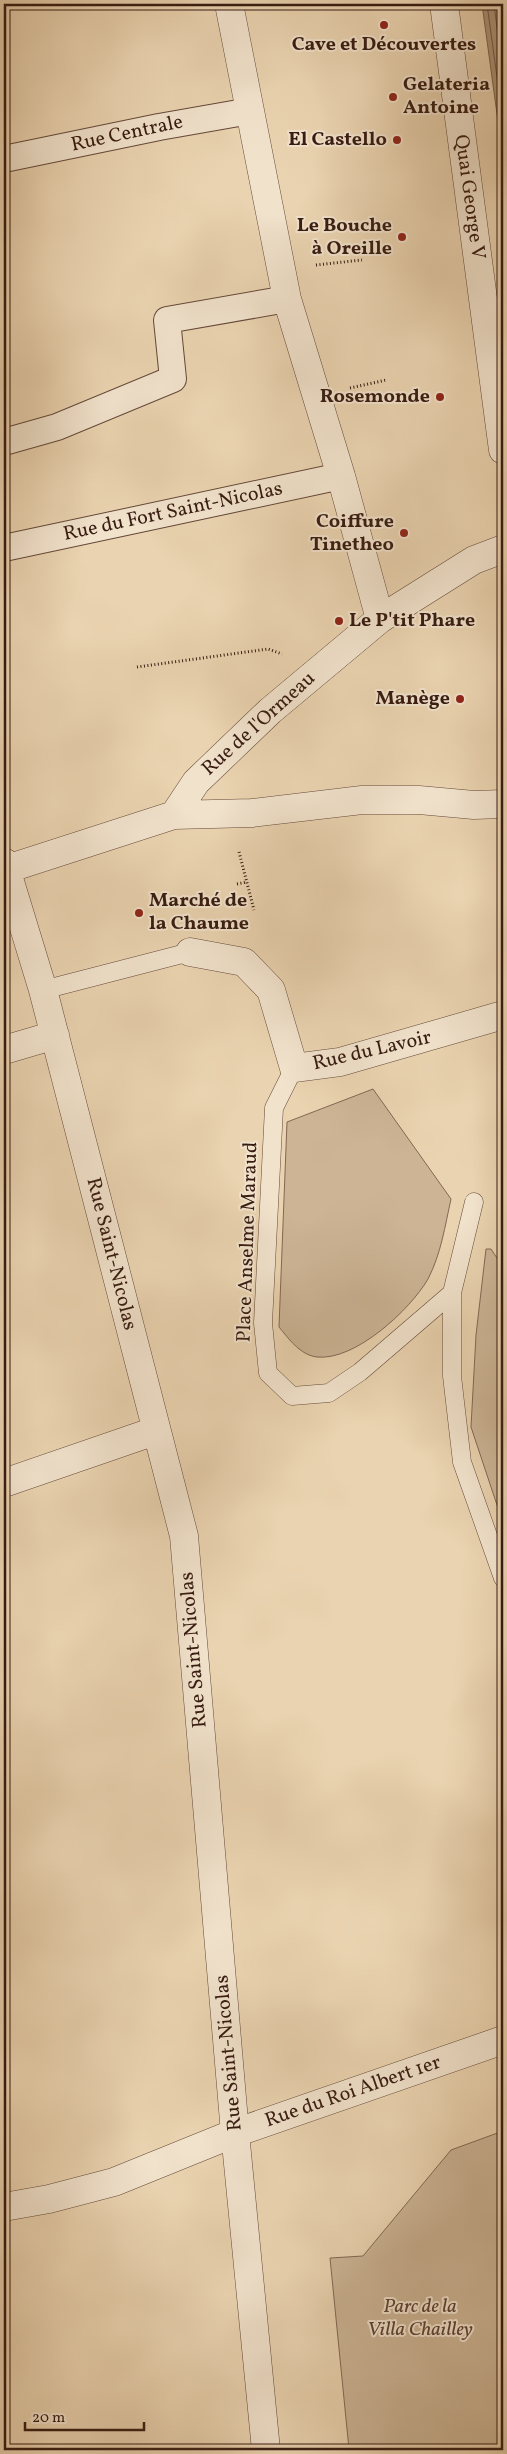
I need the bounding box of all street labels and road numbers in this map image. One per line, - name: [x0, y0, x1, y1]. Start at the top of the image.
- street label: Rue Centrale: [68, 108, 186, 160]
- street label: Quai George V: [446, 133, 492, 262]
- street label: Rue du Fort Saint-Nicolas: [61, 475, 285, 549]
- street label: Rue de l'Ormeau: [196, 665, 322, 783]
- street label: Rue du Lavoir: [310, 1024, 434, 1078]
- street label: Place Anselme Maraud: [231, 1141, 265, 1343]
- street label: Rue Saint-Nicolas: [78, 1175, 144, 1333]
- street label: Rue Saint-Nicolas: [173, 1571, 215, 1729]
- street label: Rue Saint-Nicolas: [208, 1974, 250, 2132]
- street label: Rue du Roi Albert 1er: [261, 2049, 445, 2135]

